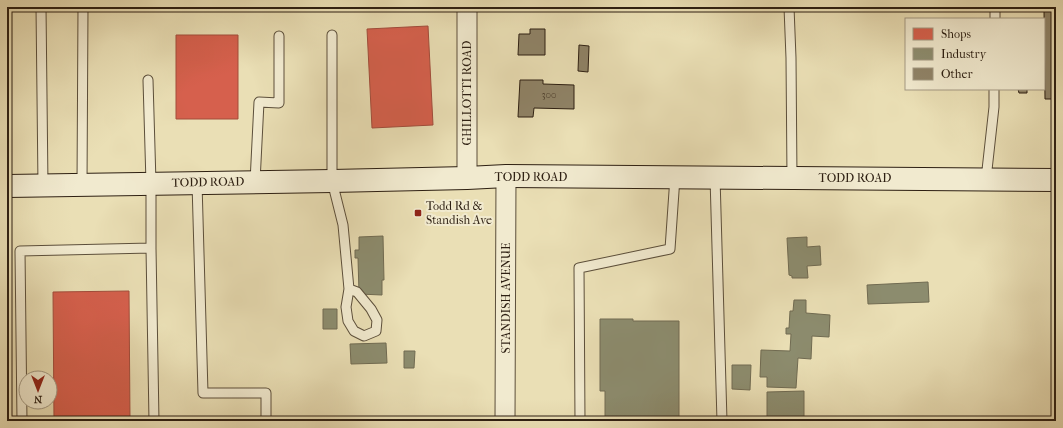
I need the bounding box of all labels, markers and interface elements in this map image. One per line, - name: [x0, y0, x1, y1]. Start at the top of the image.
- legend: [905, 18, 1045, 90]
- text: Shops: [941, 27, 971, 41]
- street label: GHILLOTTI ROAD: [460, 41, 474, 145]
- text: Industry: [941, 47, 987, 61]
- text: Other: [941, 67, 973, 81]
- house number: 300: [541, 89, 557, 101]
- street label: TODD ROAD: [495, 170, 567, 184]
- street label: TODD ROAD: [819, 171, 891, 185]
- street label: TODD ROAD: [172, 174, 244, 190]
- place label: Todd Rd & Standish Ave: [426, 199, 492, 227]
- marker: Todd Rd & Standish Ave: [413, 208, 423, 218]
- street label: STANDISH AVENUE: [499, 243, 513, 353]
- north arrow: [18, 370, 58, 410]
- text: N: [33, 393, 42, 406]

